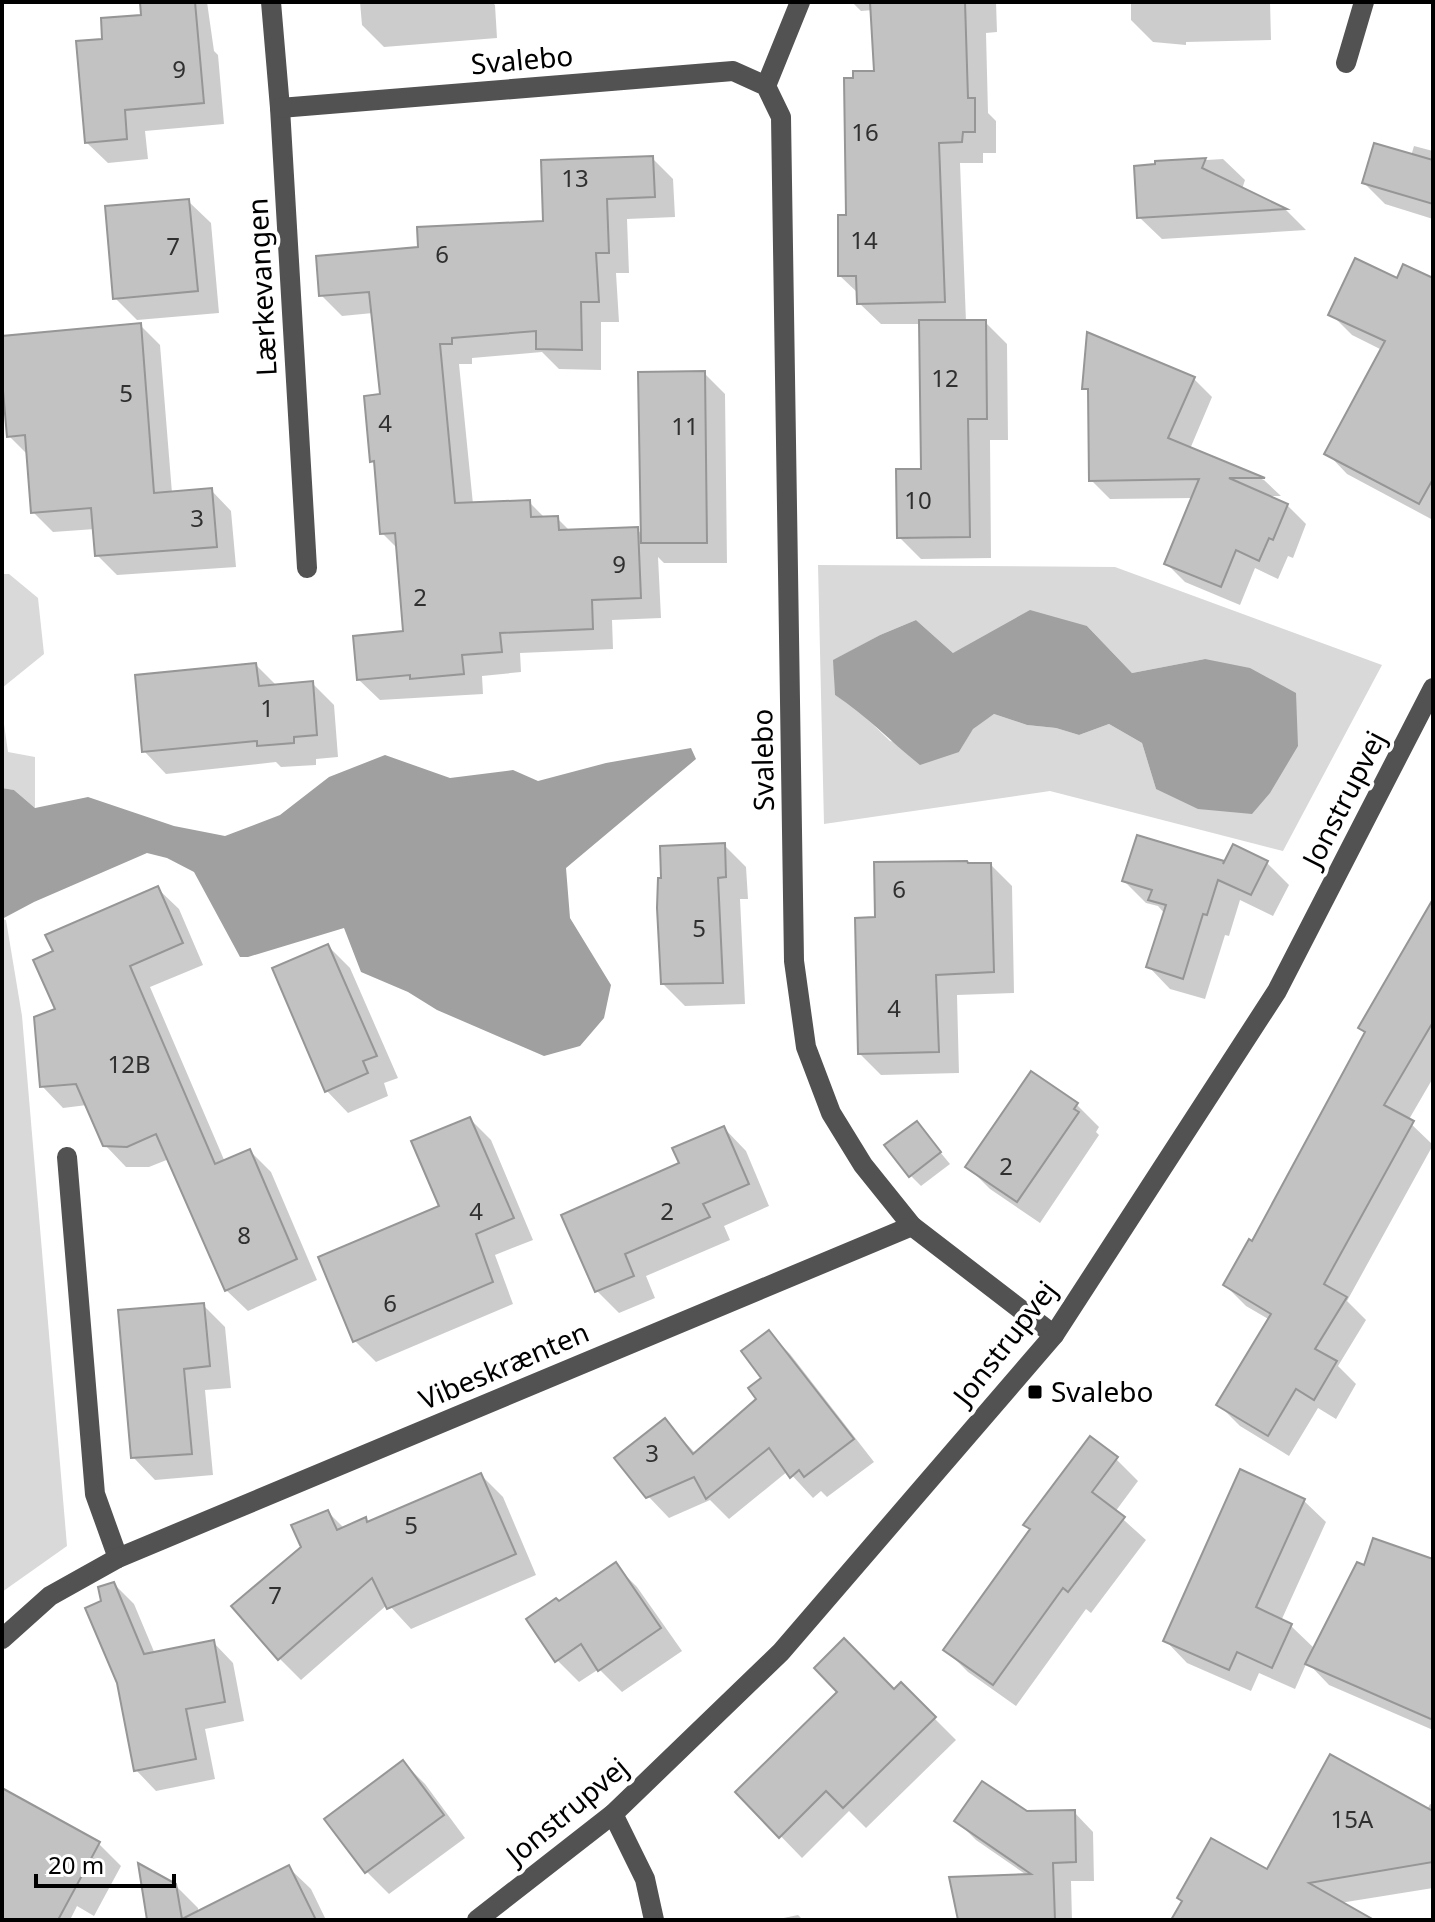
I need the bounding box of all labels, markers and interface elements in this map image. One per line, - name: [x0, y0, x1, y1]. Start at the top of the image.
- street label: Svalebo: [469, 36, 575, 82]
- house number: 9: [172, 52, 186, 85]
- house number: 16: [851, 115, 879, 148]
- house number: 13: [561, 161, 589, 194]
- street label: Lærkevangen: [237, 197, 285, 377]
- house number: 14: [850, 223, 878, 256]
- house number: 7: [166, 229, 180, 262]
- house number: 6: [435, 237, 449, 270]
- house number: 12: [931, 361, 959, 394]
- house number: 5: [119, 376, 133, 409]
- house number: 4: [378, 406, 392, 439]
- house number: 11: [671, 409, 699, 442]
- house number: 10: [904, 483, 932, 516]
- house number: 3: [190, 501, 204, 534]
- house number: 9: [612, 547, 626, 580]
- house number: 2: [413, 580, 427, 613]
- house number: 1: [260, 691, 274, 724]
- street label: Svalebo: [742, 708, 782, 812]
- street label: Jonstrupvej: [1291, 724, 1394, 876]
- house number: 6: [892, 872, 906, 905]
- house number: 5: [692, 911, 706, 944]
- house number: 4: [887, 991, 901, 1024]
- house number: 12B: [107, 1047, 151, 1080]
- house number: 2: [999, 1149, 1013, 1182]
- house number: 4: [469, 1194, 483, 1227]
- house number: 2: [660, 1194, 674, 1227]
- house number: 8: [237, 1218, 251, 1251]
- street label: Jonstrupvej: [942, 1272, 1065, 1415]
- house number: 6: [383, 1286, 397, 1319]
- street label: Vibeskrænten: [413, 1312, 594, 1418]
- place label: Svalebo: [1051, 1372, 1153, 1410]
- marker: Svalebo: [1026, 1383, 1044, 1401]
- house number: 3: [645, 1436, 659, 1469]
- house number: 5: [404, 1508, 418, 1541]
- house number: 7: [268, 1578, 282, 1611]
- street label: Jonstrupvej: [495, 1748, 635, 1874]
- house number: 15A: [1331, 1802, 1374, 1835]
- scale bar: [36, 1838, 174, 1888]
- text: 20 m: [48, 1848, 104, 1881]

